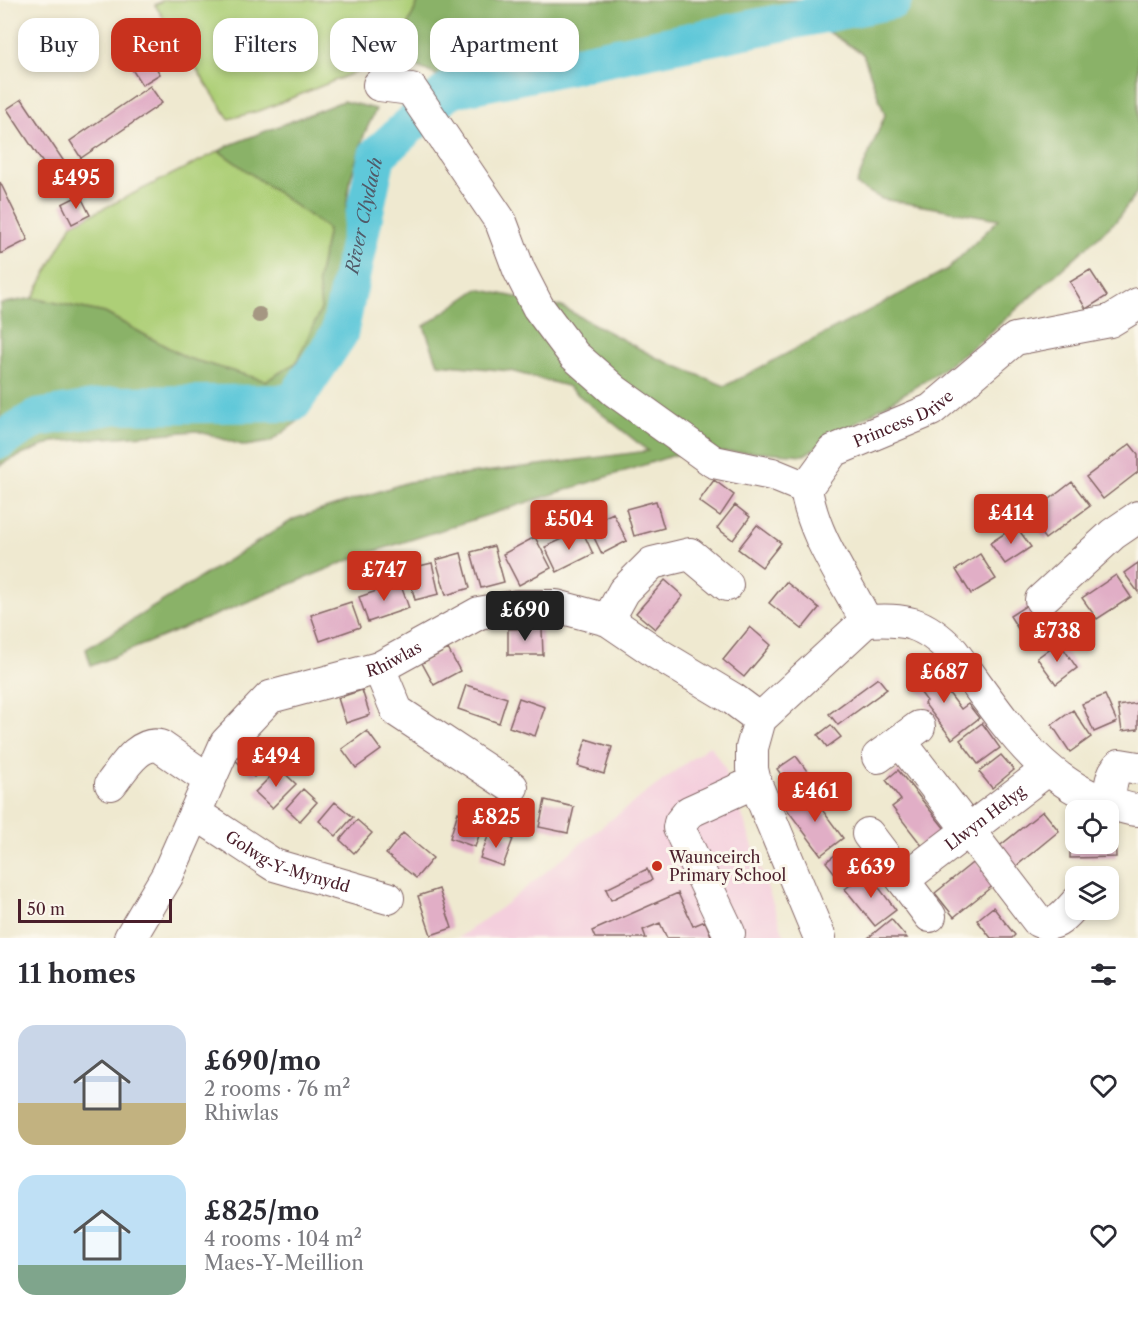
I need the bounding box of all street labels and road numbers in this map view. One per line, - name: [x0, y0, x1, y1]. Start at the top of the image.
- street label: Princess Drive: [850, 386, 957, 451]
- street label: Rhiwlas: [364, 637, 425, 681]
- street label: Llwyn Helyg: [941, 780, 1029, 854]
- street label: Golwg-Y-Mynydd: [222, 826, 353, 897]

